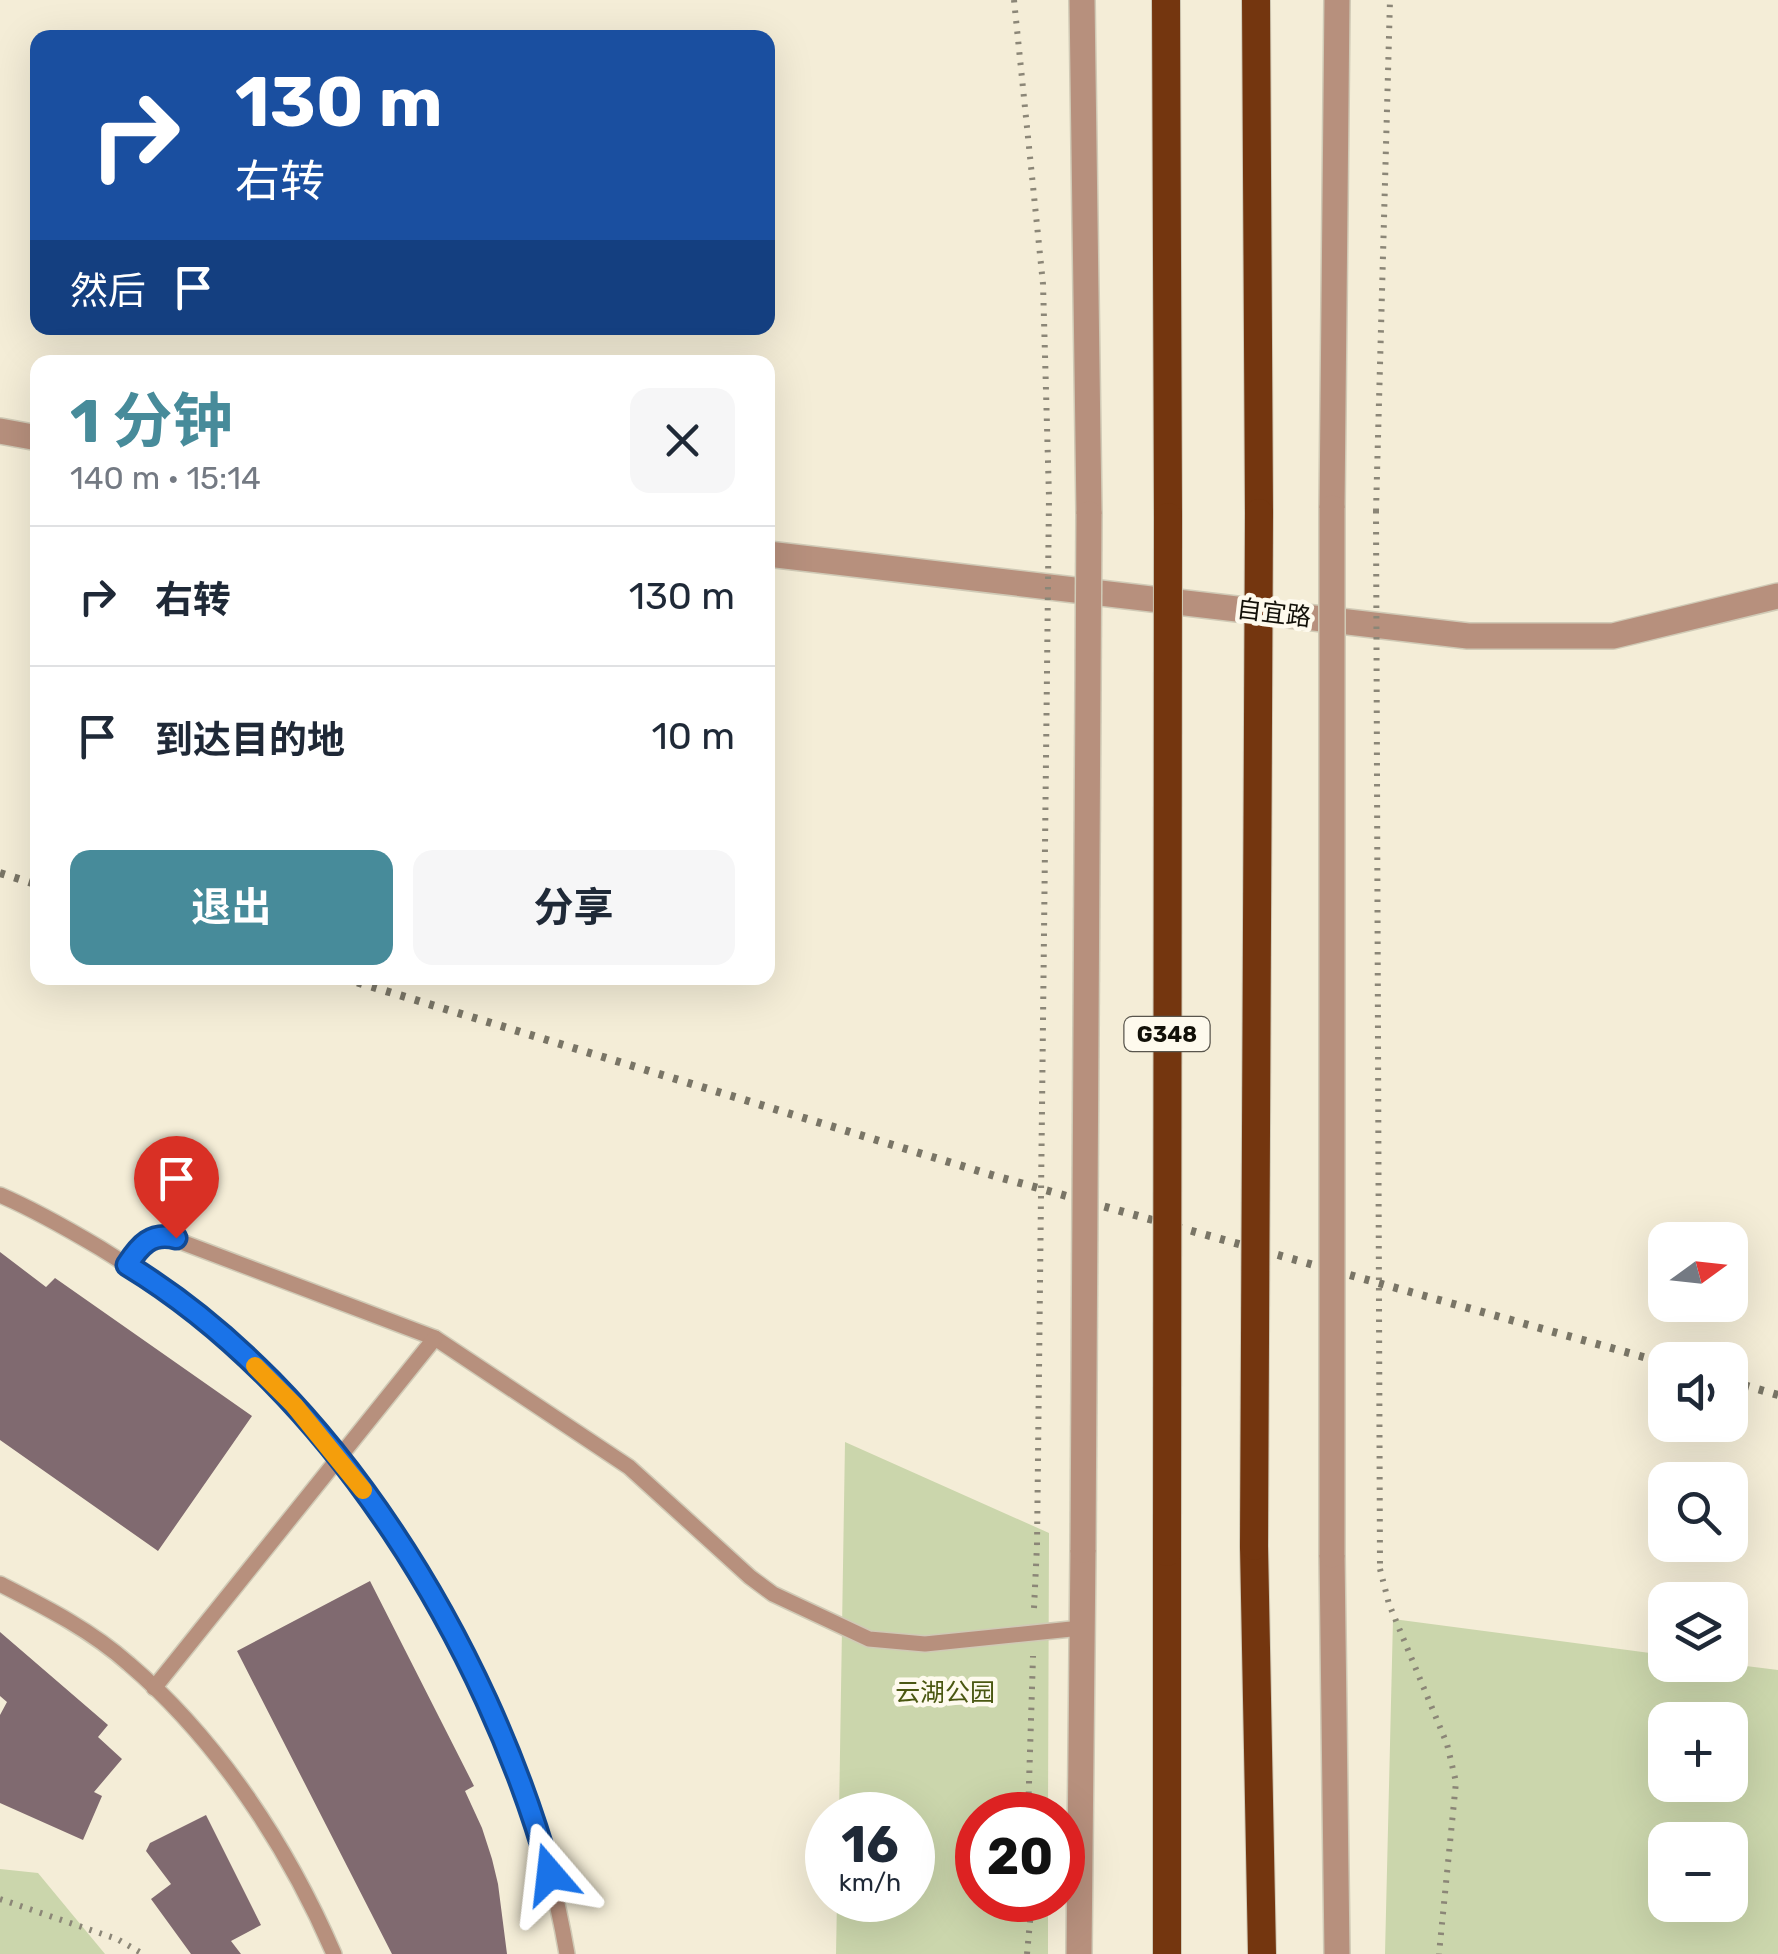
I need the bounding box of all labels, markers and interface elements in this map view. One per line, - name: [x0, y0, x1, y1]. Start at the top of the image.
- text: 130 m: [235, 61, 443, 144]
- icon: right: [70, 70, 200, 200]
- text: 右转: [235, 155, 325, 208]
- icon: arrive: [166, 260, 221, 315]
- text: 然后: [70, 268, 146, 314]
- text: 1 分钟: [70, 386, 233, 457]
- button: close: [630, 388, 735, 493]
- text: 140 m · 15:14: [70, 459, 261, 497]
- icon: right: [70, 569, 125, 624]
- text: 130 m: [629, 573, 735, 619]
- text: 右转: [155, 577, 231, 623]
- street label: 自宜路: [1235, 594, 1313, 632]
- icon: arrive: [70, 709, 125, 764]
- text: 10 m: [652, 713, 735, 759]
- text: 到达目的地: [155, 717, 345, 763]
- button: 退出: [70, 850, 393, 965]
- button: 分享: [413, 850, 735, 965]
- road number: G348: [1124, 1017, 1210, 1051]
- pin: [134, 1136, 219, 1239]
- icon: arrive: [149, 1151, 204, 1206]
- north arrow: [1648, 1222, 1748, 1322]
- map controls: [1648, 1222, 1748, 1922]
- button: sound: [1648, 1342, 1748, 1442]
- button: search: [1648, 1462, 1748, 1562]
- button: layers: [1648, 1582, 1748, 1682]
- park label: 云湖公园: [895, 1678, 995, 1707]
- button: +: [1648, 1702, 1748, 1802]
- speed limit sign: 20: [955, 1792, 1085, 1922]
- text: 16: [841, 1815, 899, 1875]
- position arrow: [498, 1822, 602, 1926]
- button: −: [1648, 1822, 1748, 1922]
- text: km/h: [839, 1868, 901, 1897]

